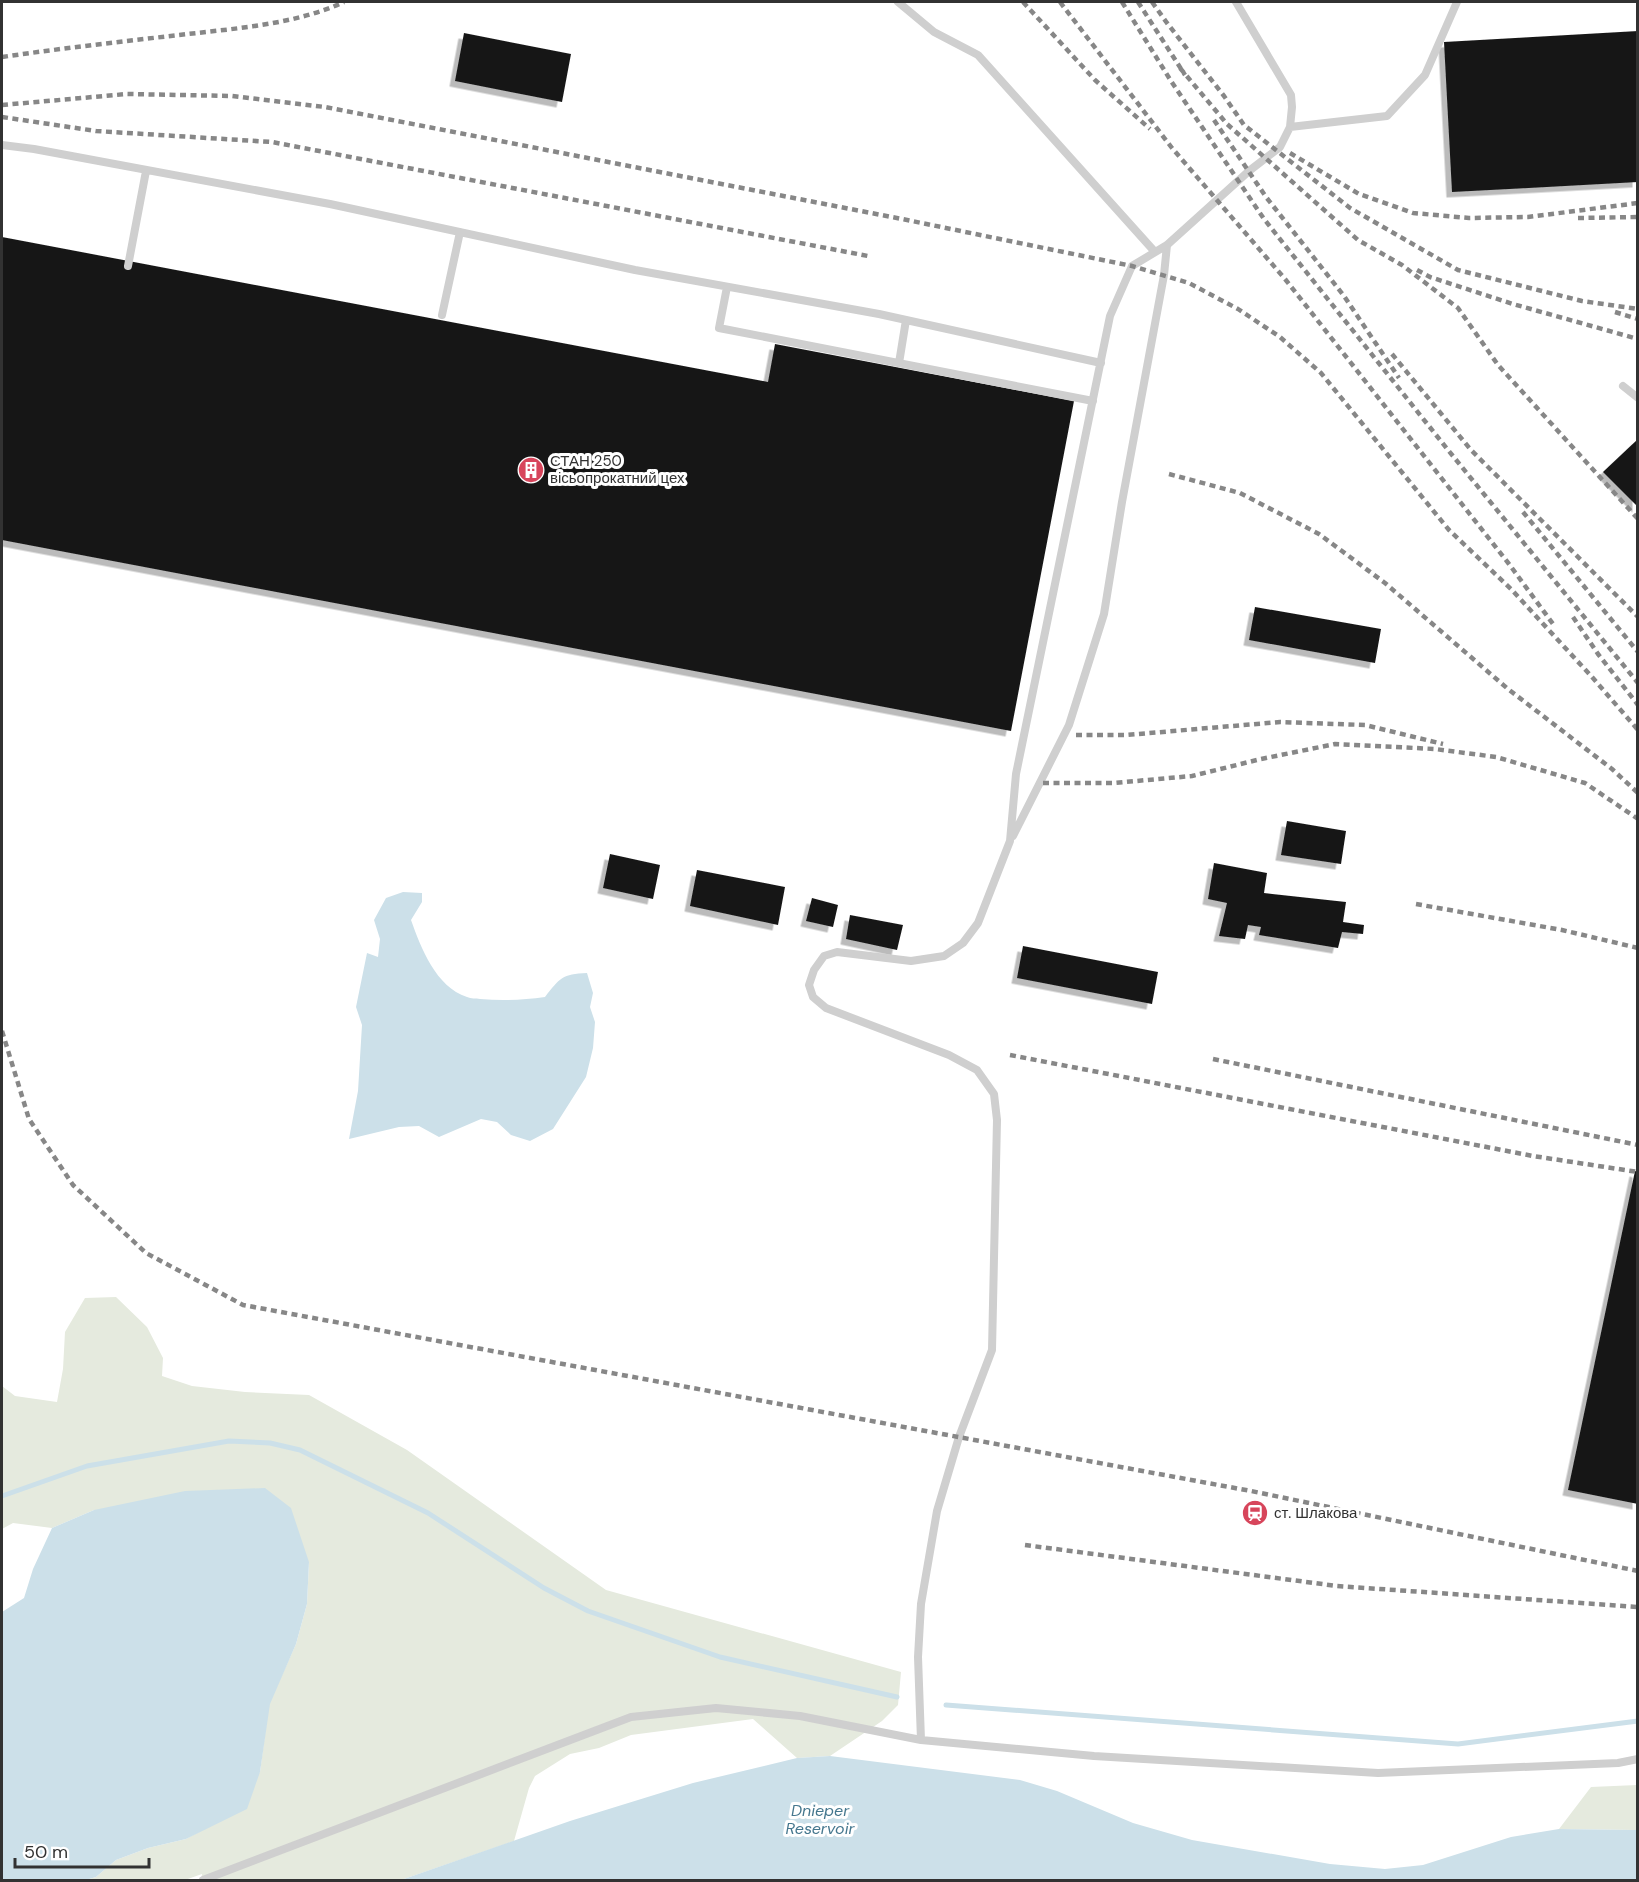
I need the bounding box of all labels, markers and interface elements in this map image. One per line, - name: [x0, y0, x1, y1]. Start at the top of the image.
- place label: СТАН 250 вісьопрокатний цех: [550, 451, 685, 488]
- building icon: СТАН 250 вісьопрокатний цех: [516, 455, 546, 485]
- station icon: ст. Шлакова: [1240, 1498, 1270, 1528]
- place label: ст. Шлакова: [1274, 1503, 1358, 1523]
- water label: Dnieper Reservoir: [786, 1800, 856, 1839]
- scale bar: [15, 1831, 148, 1869]
- text: 50 m: [24, 1840, 68, 1864]

